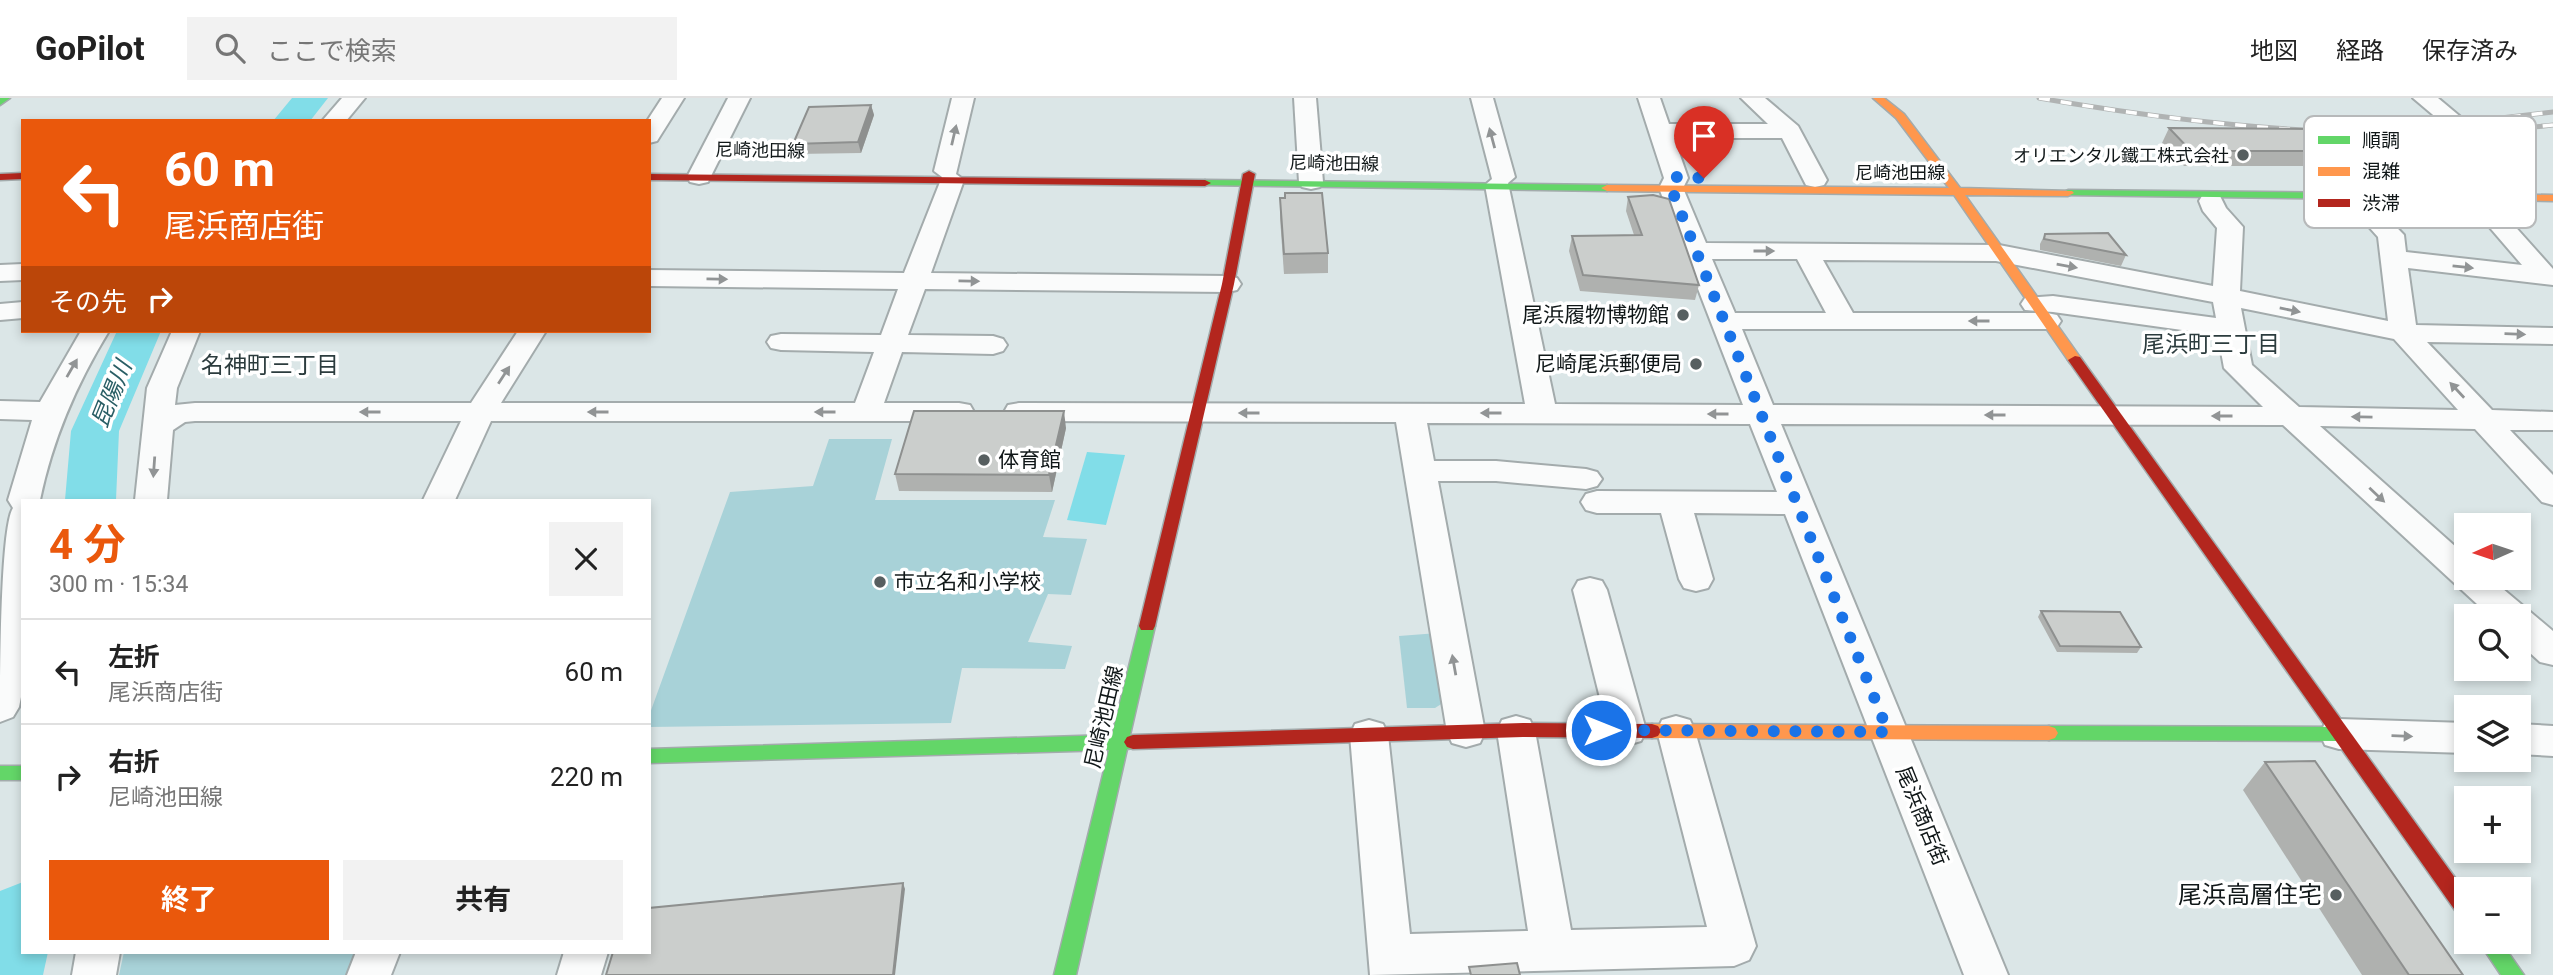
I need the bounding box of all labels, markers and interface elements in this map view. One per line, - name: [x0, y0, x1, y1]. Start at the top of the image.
- search box: [187, 17, 677, 80]
- text: GoPilot: [35, 29, 145, 68]
- icon: search: [211, 29, 249, 67]
- text: ここで検索: [267, 36, 397, 66]
- text: 地図: [2250, 37, 2298, 65]
- text: 経路: [2336, 37, 2384, 65]
- text: 保存済み: [2422, 37, 2518, 65]
- pin: [1674, 106, 1734, 178]
- legend: [2304, 116, 2536, 228]
- icon: arrive: [1685, 117, 1723, 155]
- one-way arrow: [949, 124, 960, 146]
- one-way arrow: [1486, 126, 1497, 148]
- text: 順調: [2362, 129, 2400, 152]
- street label: 尼崎池田線: [715, 139, 805, 161]
- text: 60 m: [164, 141, 275, 198]
- place label: オリエンタル鐵工株式会社: [2013, 145, 2229, 166]
- icon: left: [49, 147, 140, 238]
- marker: オリエンタル鐵工株式会社: [2235, 147, 2251, 163]
- street label: 尼崎池田線: [1289, 152, 1379, 174]
- text: 混雑: [2362, 160, 2400, 183]
- street label: 尼崎池田線: [1855, 162, 1945, 183]
- text: 渋滞: [2362, 192, 2400, 215]
- text: 尾浜商店街: [164, 207, 324, 245]
- one-way arrow: [1753, 245, 1775, 257]
- one-way arrow: [2056, 261, 2078, 272]
- one-way arrow: [2452, 262, 2474, 273]
- one-way arrow: [707, 273, 729, 285]
- one-way arrow: [959, 275, 981, 287]
- icon: right: [141, 280, 179, 318]
- text: その先: [49, 287, 127, 317]
- place label: 尾浜履物博物館: [1522, 303, 1669, 327]
- one-way arrow: [2279, 305, 2301, 316]
- marker: 尾浜履物博物館: [1675, 307, 1691, 323]
- one-way arrow: [1968, 315, 1990, 327]
- one-way arrow: [2505, 328, 2527, 339]
- district label: 尾浜町三丁目: [2142, 331, 2280, 358]
- district label: 名神町三丁目: [201, 352, 339, 379]
- place label: 尼崎尾浜郵便局: [1535, 352, 1682, 376]
- water label: 昆陽川: [87, 354, 139, 431]
- marker: 尼崎尾浜郵便局: [1688, 356, 1704, 372]
- one-way arrow: [65, 358, 77, 378]
- one-way arrow: [497, 365, 510, 384]
- one-way arrow: [2449, 382, 2465, 399]
- one-way arrow: [359, 406, 381, 418]
- one-way arrow: [587, 406, 609, 418]
- one-way arrow: [814, 406, 836, 418]
- one-way arrow: [1238, 407, 1260, 419]
- one-way arrow: [1479, 407, 1501, 419]
- one-way arrow: [1707, 408, 1729, 420]
- one-way arrow: [1983, 409, 2005, 421]
- one-way arrow: [2211, 410, 2233, 422]
- one-way arrow: [2351, 412, 2373, 423]
- place label: 体育館: [998, 448, 1061, 472]
- marker: 体育館: [976, 452, 992, 468]
- one-way arrow: [148, 456, 159, 478]
- one-way arrow: [2368, 487, 2386, 503]
- north arrow: [2454, 513, 2530, 590]
- map controls: [2454, 513, 2531, 954]
- text: 4 分: [49, 520, 126, 569]
- button: close: [549, 522, 623, 596]
- place label: 市立名和小学校: [894, 570, 1041, 594]
- text: 300 m · 15:34: [49, 571, 188, 598]
- marker: 市立名和小学校: [872, 574, 888, 590]
- button: search: [2454, 604, 2531, 681]
- text: 左折: [108, 642, 160, 672]
- icon: left: [49, 653, 87, 691]
- one-way arrow: [1448, 654, 1459, 676]
- text: 60 m: [565, 657, 623, 687]
- street label: 尼崎池田線: [1080, 663, 1128, 771]
- text: 尾浜商店街: [108, 679, 223, 706]
- position arrow: [1564, 693, 1638, 767]
- button: layers: [2454, 695, 2531, 772]
- one-way arrow: [2391, 730, 2413, 741]
- text: 右折: [108, 747, 160, 777]
- icon: right: [49, 758, 87, 796]
- text: 220 m: [550, 762, 623, 792]
- street label: 尾浜商店街: [1891, 763, 1953, 869]
- text: 尼崎池田線: [108, 784, 223, 811]
- button: +: [2454, 786, 2531, 863]
- button: 終了: [49, 860, 329, 940]
- button: 共有: [343, 860, 623, 940]
- button: −: [2454, 877, 2531, 954]
- place label: 尾浜高層住宅: [2178, 881, 2322, 909]
- marker: 尾浜高層住宅: [2328, 887, 2344, 903]

